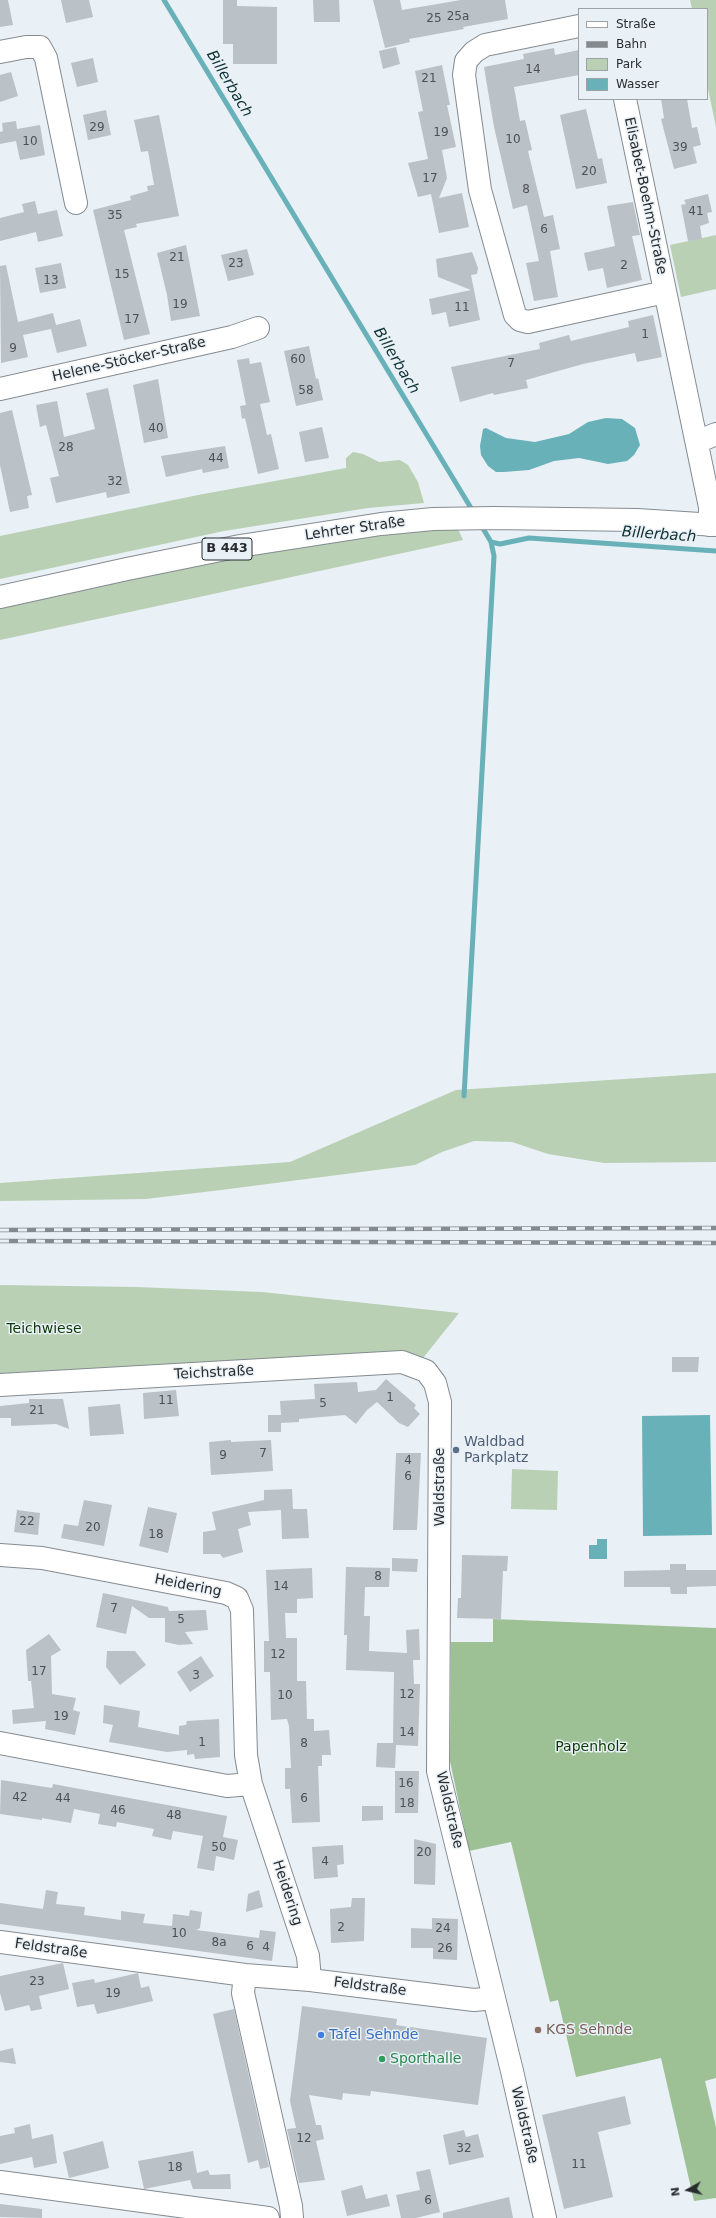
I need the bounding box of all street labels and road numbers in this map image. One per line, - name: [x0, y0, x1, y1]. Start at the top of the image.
- street label: Elisabet-Boehm-Straße: [620, 116, 670, 276]
- street label: Helene-Stöcker-Straße: [51, 334, 207, 386]
- street label: Lehrter Straße: [304, 514, 406, 544]
- road number: B 443: [202, 538, 252, 560]
- street label: Teichstraße: [174, 1363, 254, 1383]
- street label: Waldstraße: [432, 1448, 448, 1526]
- street label: Heidering: [153, 1571, 223, 1601]
- street label: Waldstraße: [432, 1770, 466, 1850]
- street label: Heidering: [269, 1858, 305, 1928]
- street label: Feldstraße: [14, 1936, 88, 1962]
- street label: Feldstraße: [333, 1974, 407, 2000]
- street label: Waldstraße: [507, 2085, 541, 2165]

